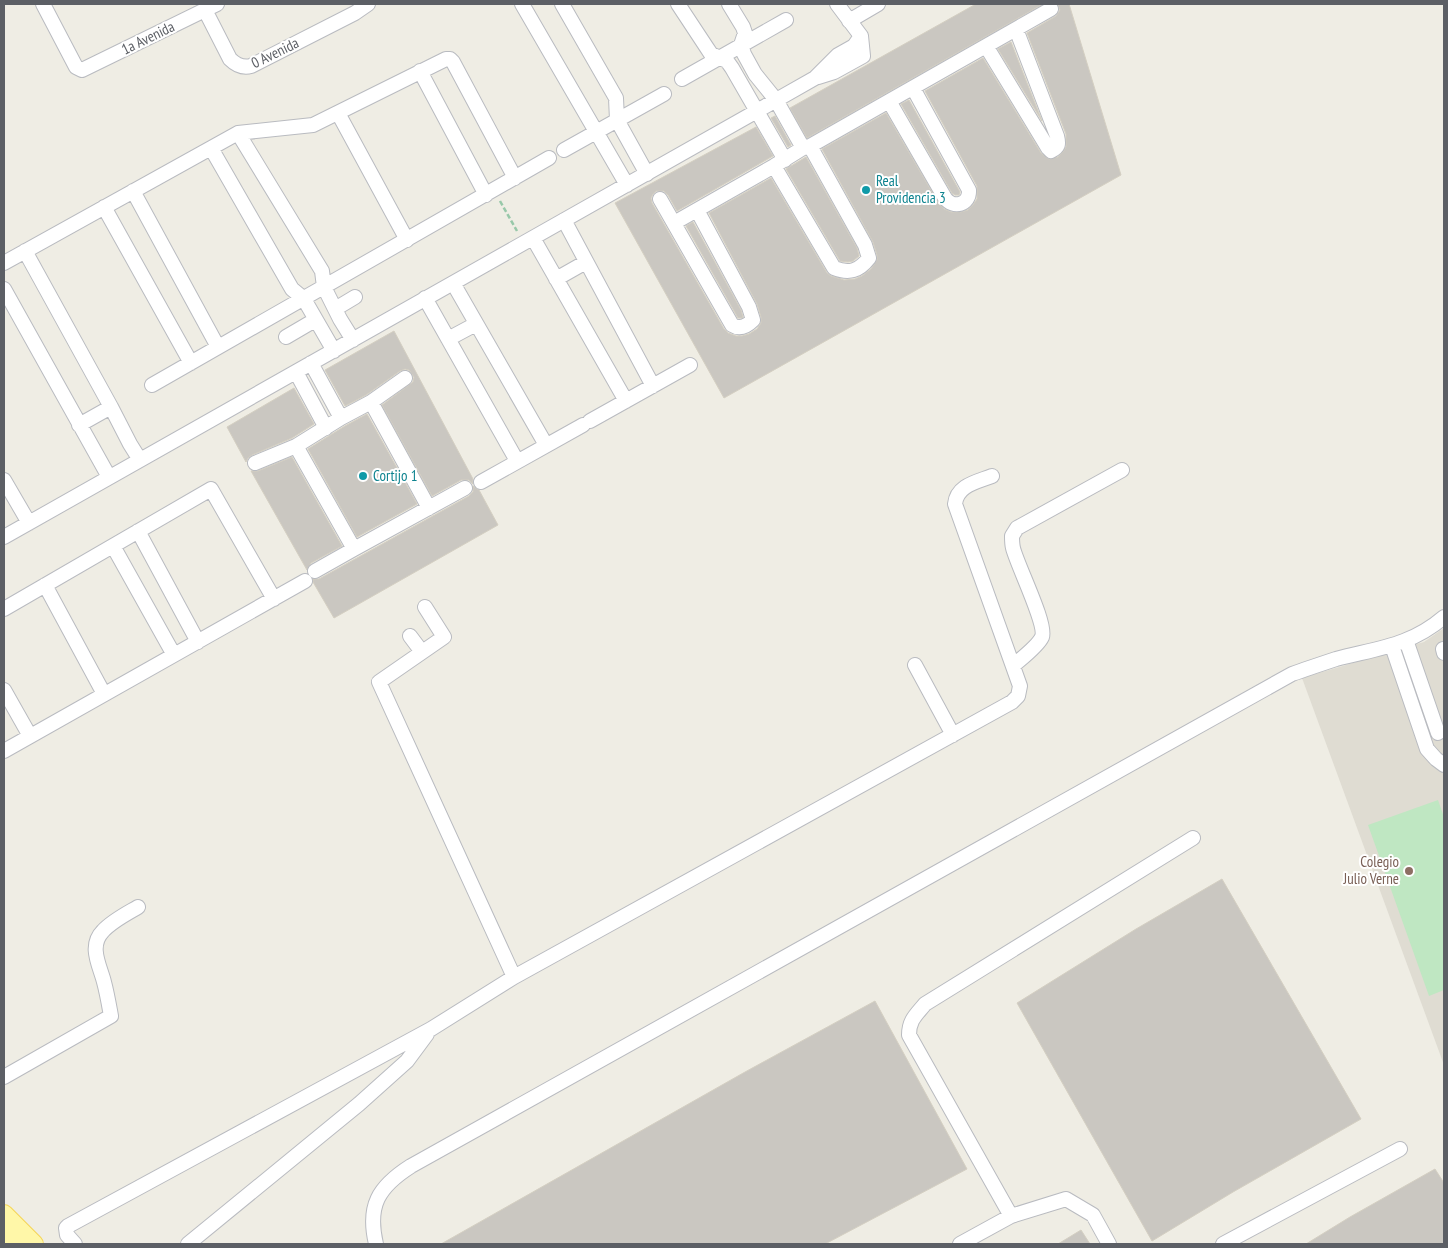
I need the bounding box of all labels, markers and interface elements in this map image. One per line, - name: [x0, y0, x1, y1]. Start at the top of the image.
- street label: 1a Avenida: [118, 17, 177, 58]
- street label: 0 Avenida: [248, 33, 302, 72]
- place label: Real Providencia 3: [876, 171, 946, 207]
- marker: Real Providencia 3: [860, 184, 872, 196]
- place label: Cortijo 1: [373, 466, 417, 485]
- marker: Cortijo 1: [357, 470, 369, 482]
- place label: Colegio Julio Verne: [1343, 852, 1399, 888]
- marker: Colegio Julio Verne: [1403, 865, 1415, 877]

